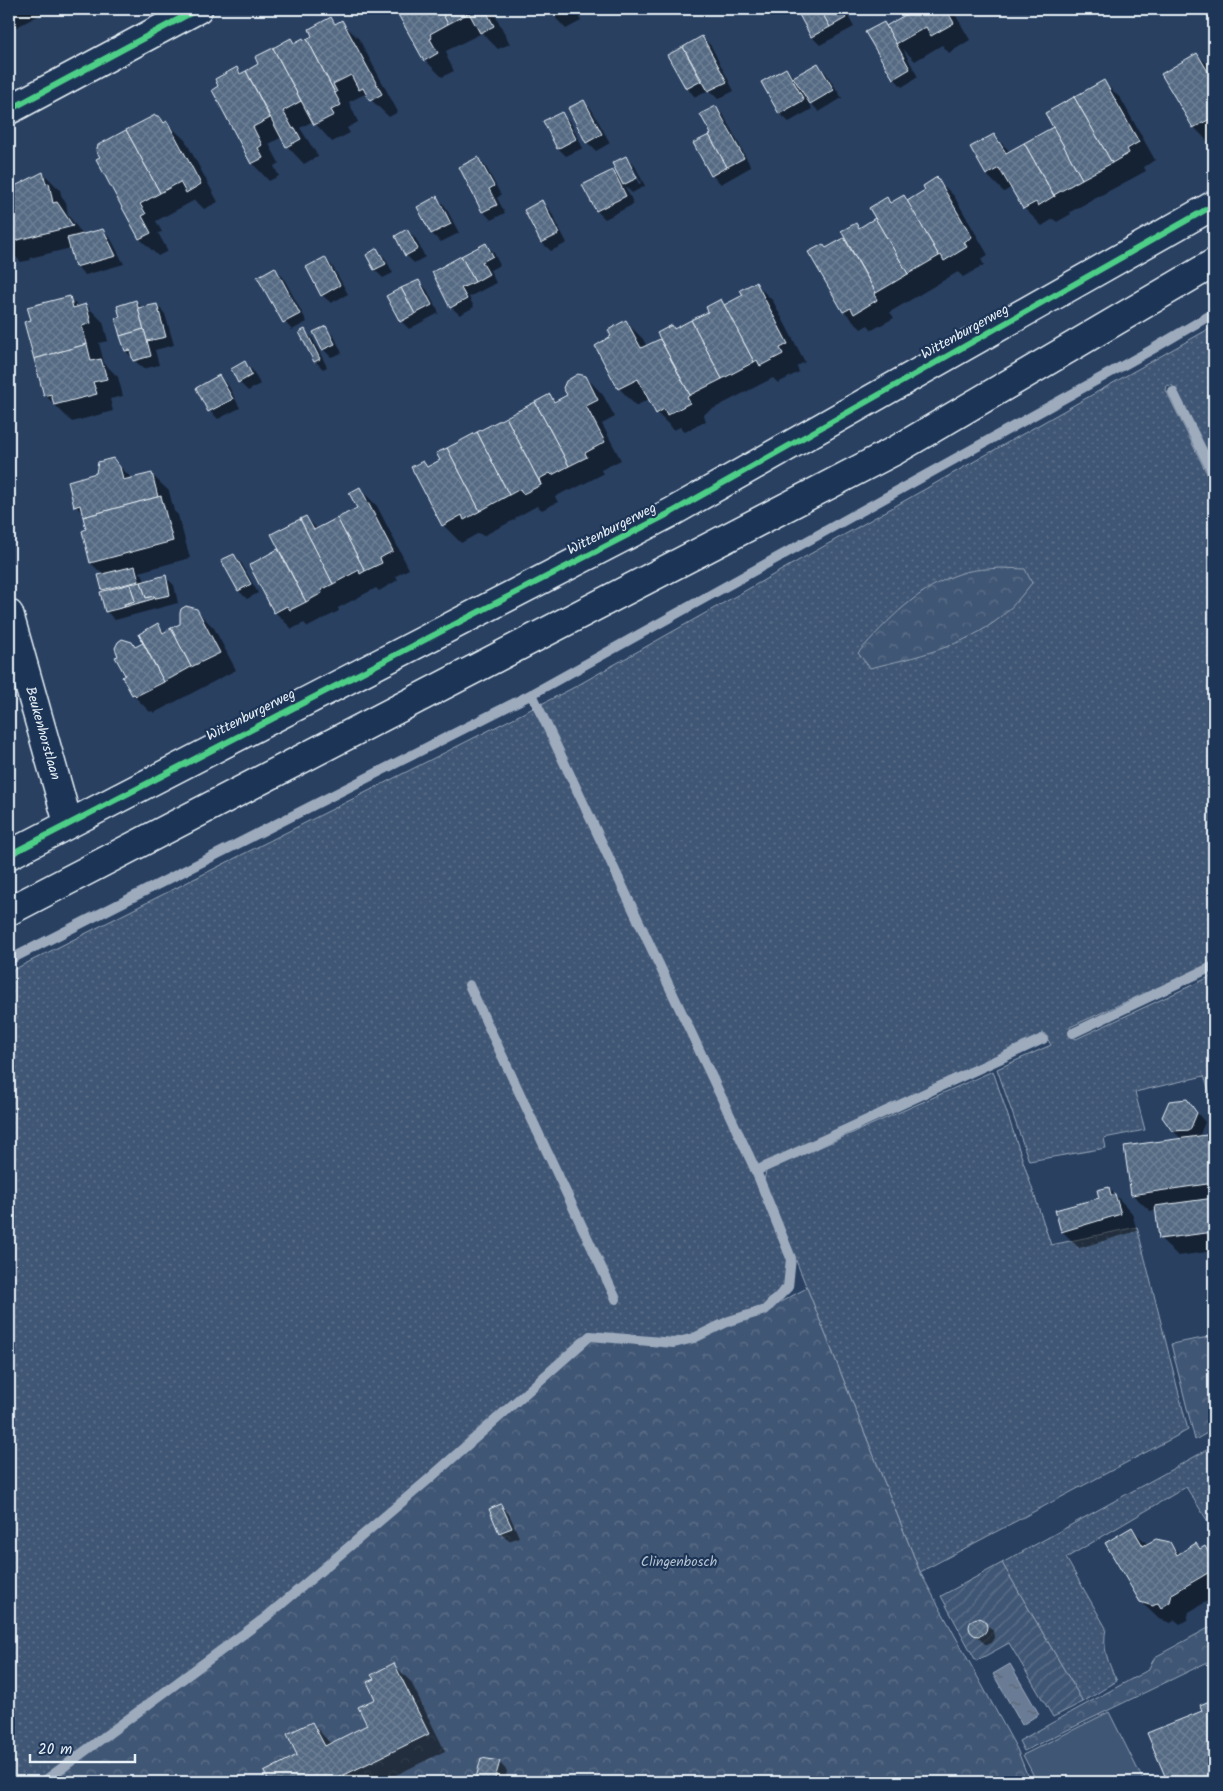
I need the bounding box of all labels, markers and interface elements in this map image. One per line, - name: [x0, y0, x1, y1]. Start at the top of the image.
- street label: Wittenburgerweg: [917, 299, 1013, 365]
- street label: Wittenburgerweg: [564, 497, 660, 561]
- street label: Wittenburgerweg: [203, 683, 299, 747]
- street label: Beukenhorstlaan: [19, 684, 66, 783]
- park label: Clingenbosch: [641, 1551, 717, 1573]
- scale bar: [30, 1731, 135, 1763]
- text: 20 m: [38, 1738, 72, 1762]

